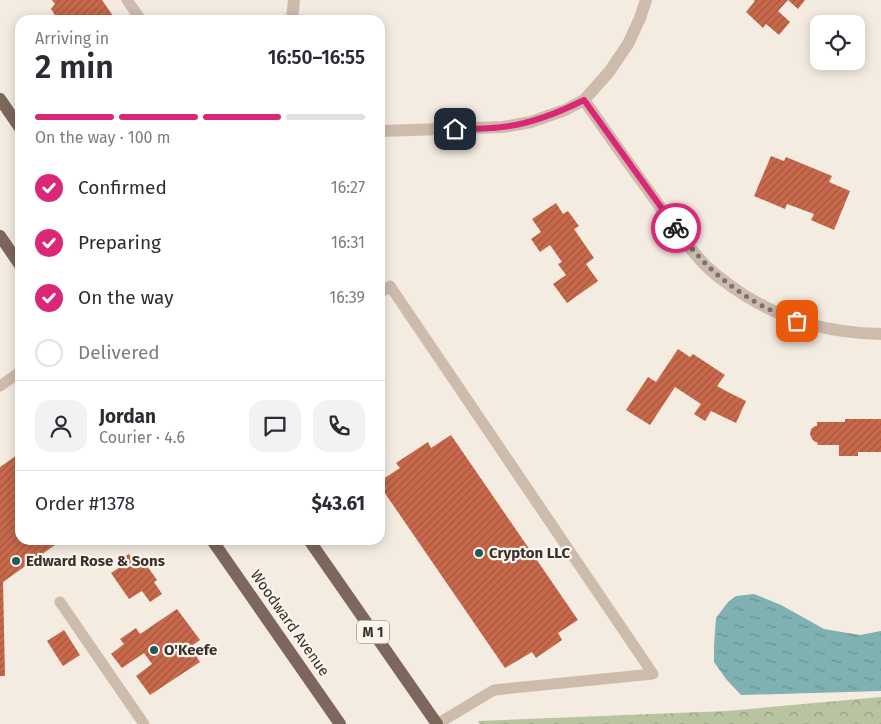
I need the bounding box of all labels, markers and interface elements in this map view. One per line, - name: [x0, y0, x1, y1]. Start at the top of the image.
- map controls: [810, 15, 865, 70]
- button: locate: [810, 15, 865, 70]
- text: Arriving in: [35, 29, 109, 48]
- text: 16:50–16:55: [268, 46, 365, 69]
- text: 2 min: [35, 48, 114, 86]
- pin: [434, 108, 476, 150]
- icon: home: [441, 115, 469, 143]
- text: On the way · 100 m: [35, 128, 170, 147]
- icon: check: [35, 174, 63, 202]
- text: Confirmed: [78, 176, 167, 199]
- text: 16:27: [331, 178, 365, 197]
- courier: [651, 203, 701, 253]
- icon: bike: [662, 214, 690, 242]
- icon: check: [35, 229, 63, 257]
- text: Preparing: [78, 231, 161, 254]
- text: 16:31: [331, 233, 365, 252]
- icon: check: [35, 284, 63, 312]
- text: On the way: [78, 286, 174, 309]
- text: 16:39: [329, 288, 365, 307]
- pin: [776, 300, 818, 342]
- icon: bag: [783, 307, 811, 335]
- text: Delivered: [78, 341, 160, 364]
- button: person: [35, 400, 87, 452]
- button: chat: [249, 400, 301, 452]
- button: phone: [313, 400, 365, 452]
- text: Jordan: [99, 405, 156, 428]
- text: Courier · 4.6: [99, 428, 185, 447]
- text: Order #1378: [35, 492, 135, 515]
- text: $43.61: [311, 492, 365, 515]
- place label: Crypton LLC: [489, 544, 570, 562]
- marker: Crypton LLC: [473, 547, 485, 559]
- place label: Edward Rose & Sons: [26, 552, 165, 570]
- marker: Edward Rose & Sons: [10, 555, 22, 567]
- street label: Woodward Avenue: [247, 566, 333, 680]
- road number: M 1: [357, 620, 389, 644]
- place label: O'Keefe: [164, 641, 217, 659]
- marker: O'Keefe: [148, 644, 160, 656]

